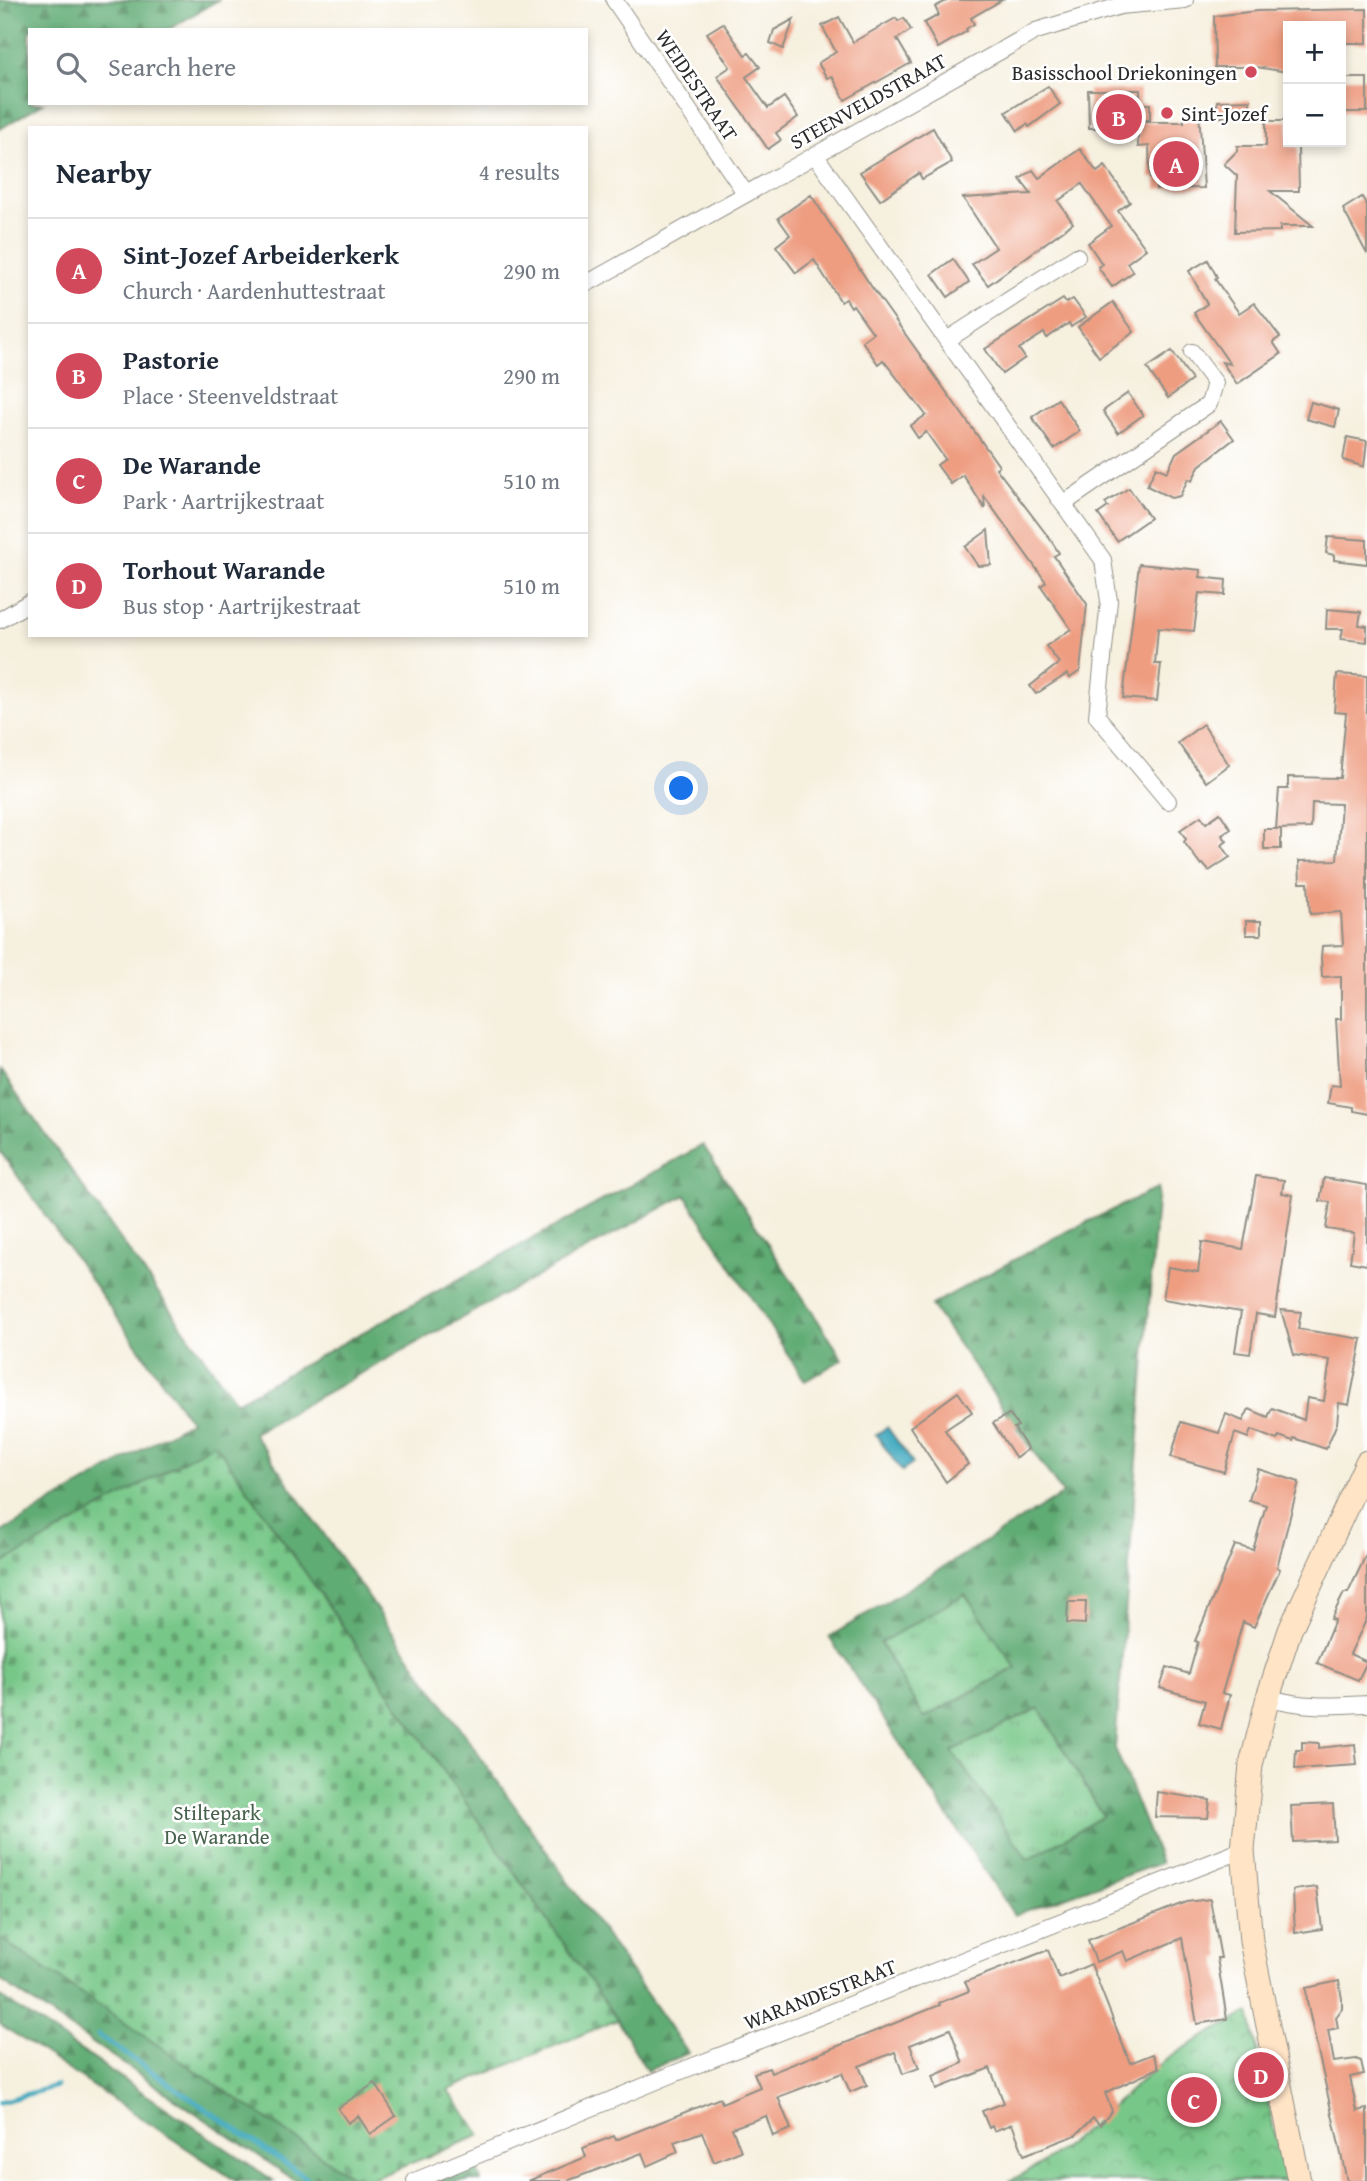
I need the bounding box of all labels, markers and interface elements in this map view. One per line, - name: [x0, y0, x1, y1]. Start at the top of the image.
- map controls: [1283, 21, 1346, 147]
- button: +: [1283, 21, 1346, 84]
- street label: WEIDESTRAAT: [648, 23, 746, 147]
- search box: [28, 28, 588, 105]
- street label: STEENVELDSTRAAT: [784, 45, 952, 157]
- text: Search here: [108, 47, 236, 86]
- icon: search: [52, 48, 90, 86]
- place label: Basisschool Driekoningen: [1012, 57, 1237, 88]
- marker: Basisschool Driekoningen: [1243, 64, 1259, 80]
- button: −: [1283, 84, 1346, 147]
- pin: B: [1096, 91, 1142, 143]
- place label: Sint-Jozef: [1181, 98, 1269, 129]
- marker: Sint-Jozef: [1159, 105, 1175, 121]
- pin: A: [1153, 138, 1199, 190]
- text: Nearby: [56, 150, 152, 194]
- text: 4 results: [479, 155, 560, 188]
- text: Sint-Jozef Arbeiderkerk: [123, 235, 399, 274]
- text: A: [72, 254, 86, 287]
- text: 290 m: [503, 254, 560, 287]
- text: Church · Aardenhuttestraat: [123, 274, 386, 307]
- text: Pastorie: [123, 340, 219, 379]
- text: B: [72, 359, 86, 392]
- text: 290 m: [503, 359, 560, 392]
- text: Place · Steenveldstraat: [123, 379, 338, 412]
- text: De Warande: [123, 445, 261, 484]
- text: C: [72, 464, 86, 497]
- text: 510 m: [503, 464, 560, 497]
- text: Park · Aartrijkestraat: [123, 484, 324, 517]
- text: Torhout Warande: [123, 550, 325, 589]
- text: D: [72, 569, 86, 602]
- text: 510 m: [503, 569, 560, 602]
- text: Bus stop · Aartrijkestraat: [123, 589, 361, 622]
- your location: [664, 771, 698, 805]
- park label: Stiltepark De Warande: [164, 1797, 270, 1852]
- street label: WARANDESTRAAT: [739, 1951, 901, 2037]
- pin: D: [1238, 2049, 1284, 2101]
- pin: C: [1171, 2074, 1217, 2126]

